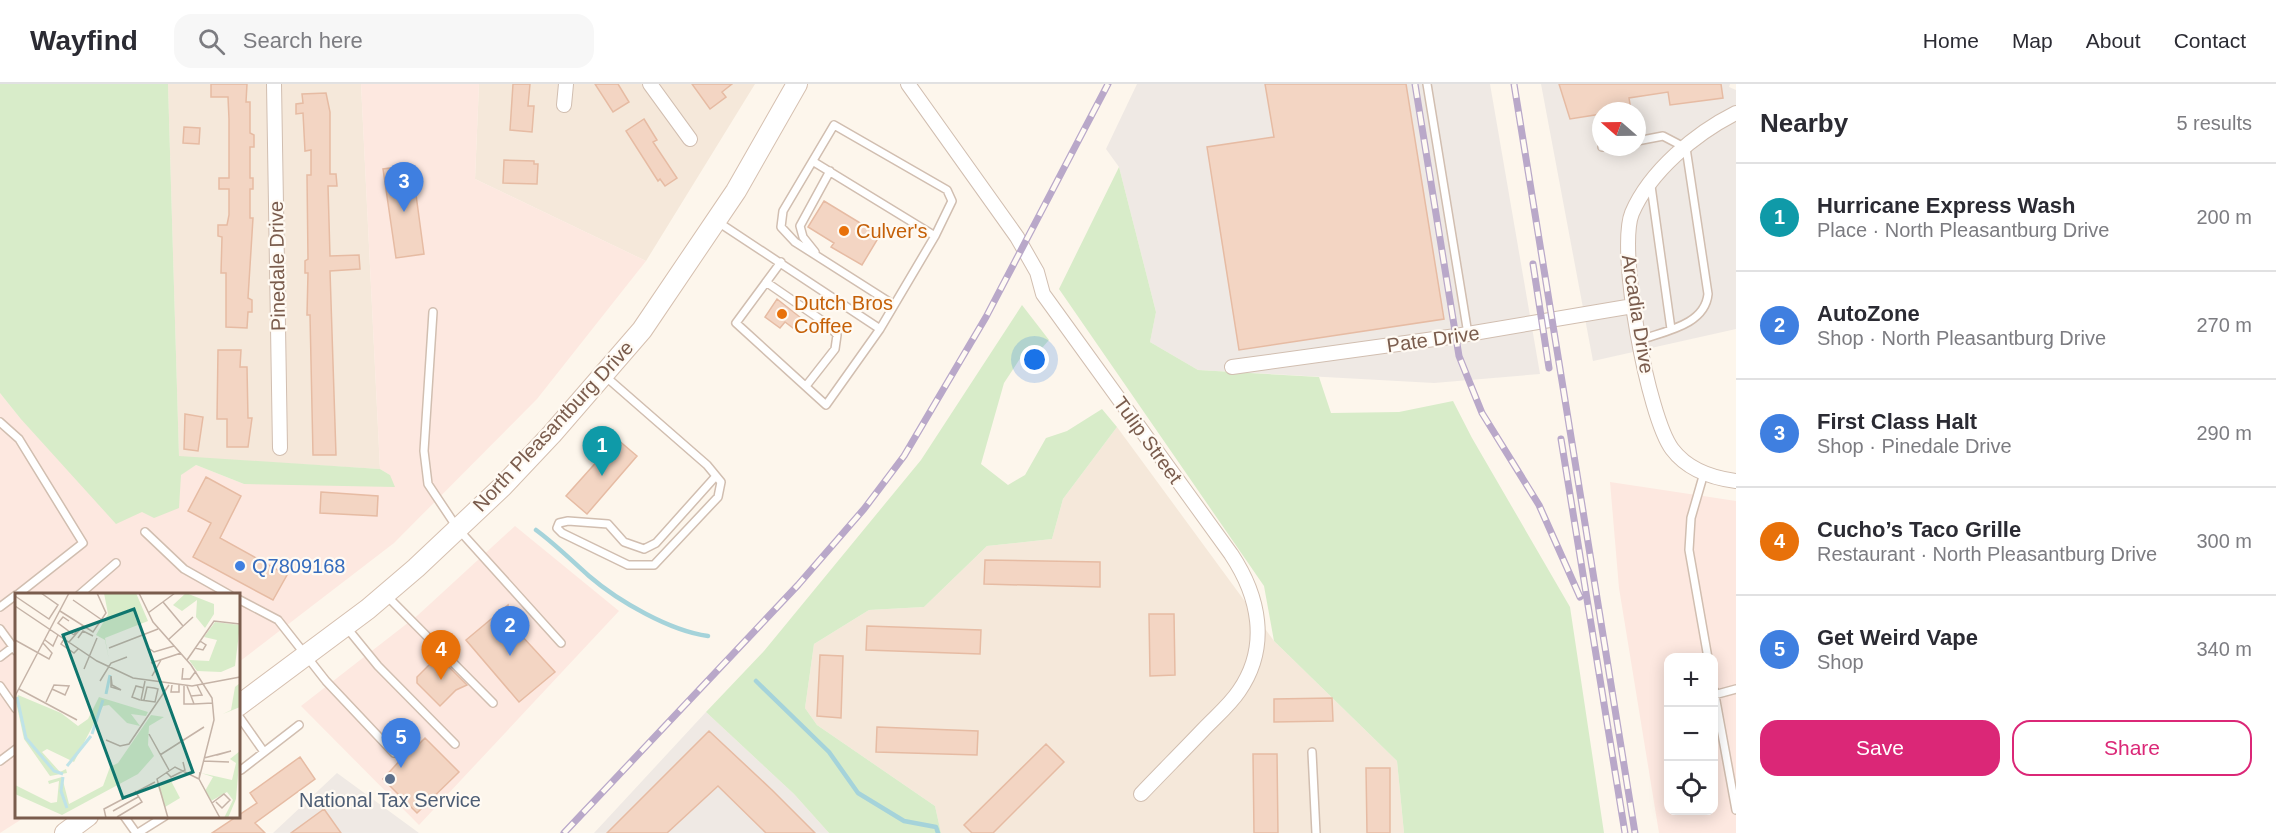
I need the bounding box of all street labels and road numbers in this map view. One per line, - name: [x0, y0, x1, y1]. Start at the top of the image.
- street label: Pinedale Drive: [265, 201, 289, 331]
- street label: Arcadia Drive: [1618, 253, 1658, 375]
- street label: Pate Drive: [1385, 322, 1481, 356]
- street label: North Pleasantburg Drive: [468, 336, 638, 516]
- street label: Tulip Street: [1109, 392, 1187, 488]

